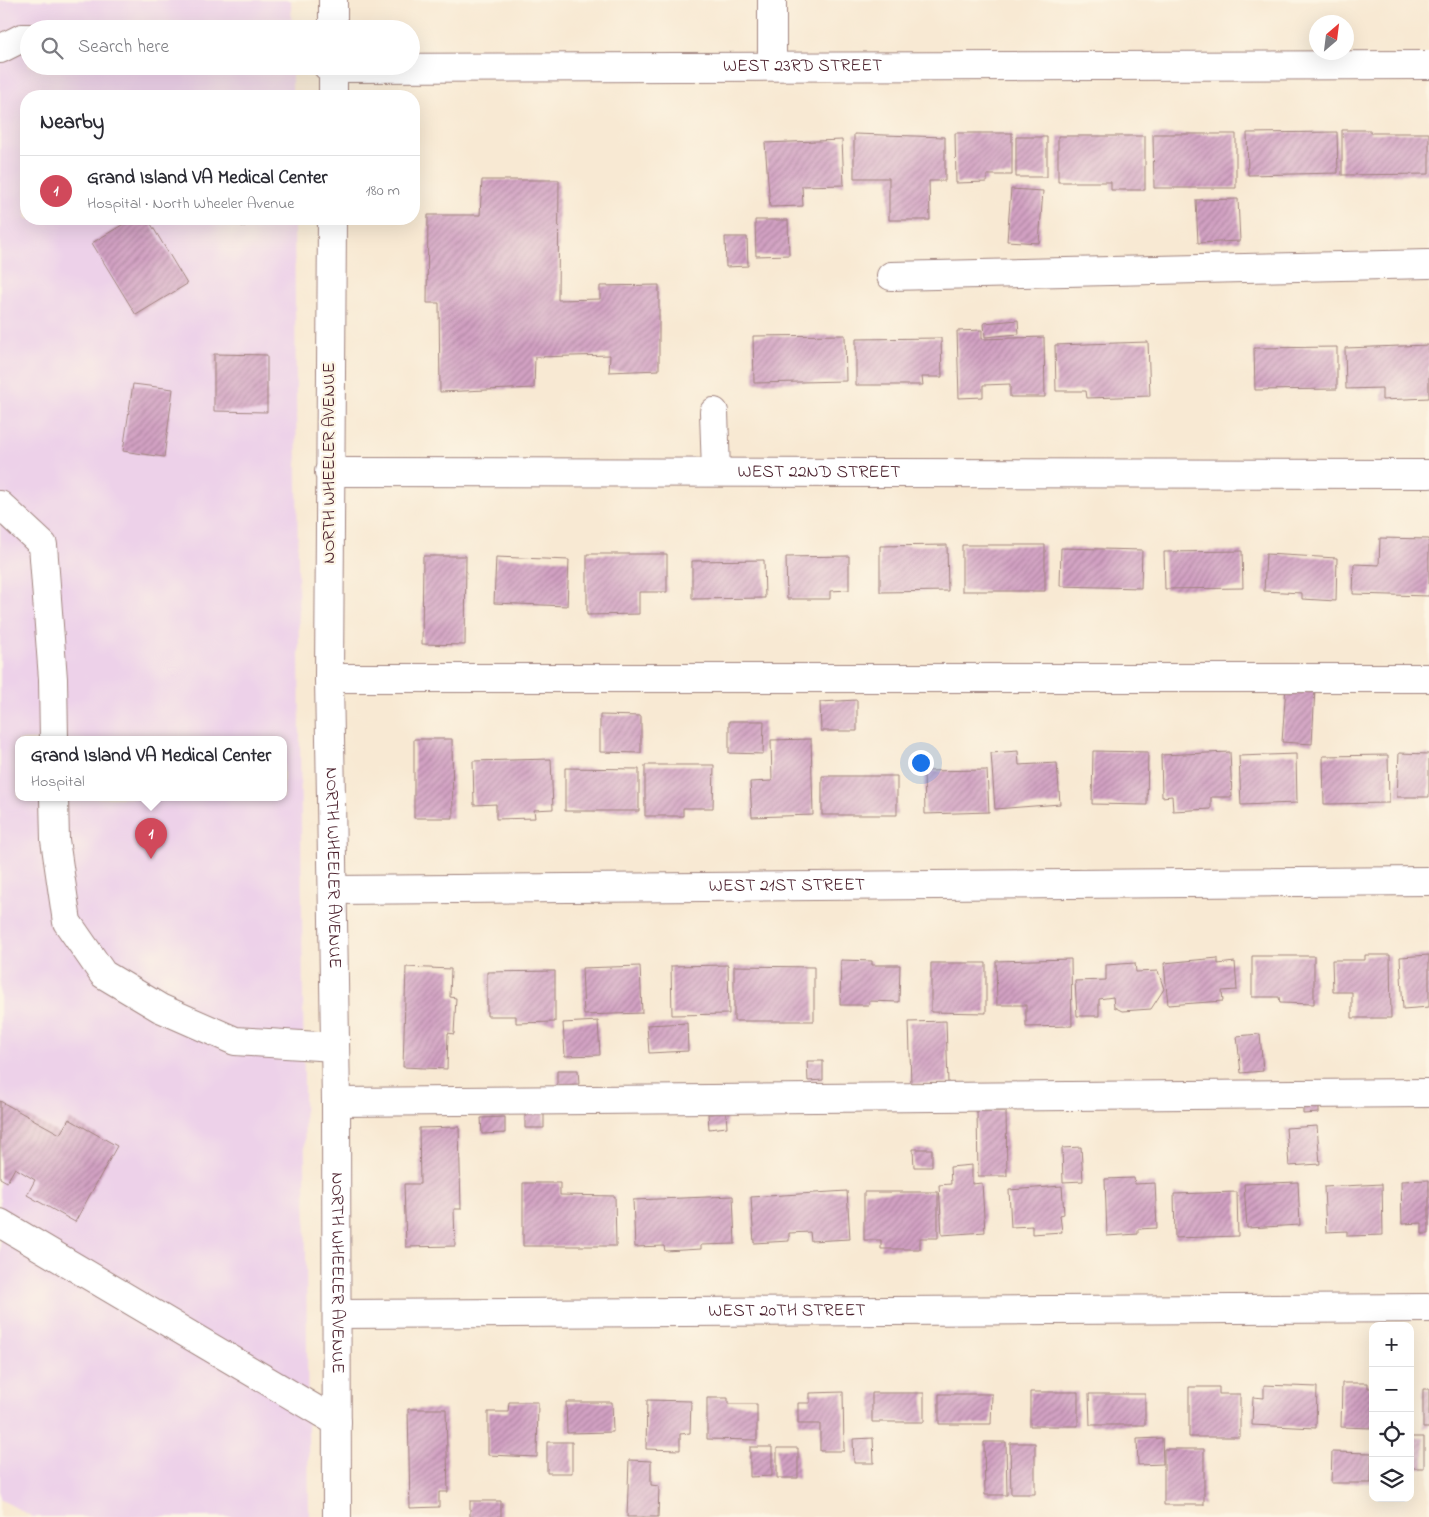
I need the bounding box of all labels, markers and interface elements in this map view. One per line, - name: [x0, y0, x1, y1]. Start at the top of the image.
- north arrow: [1309, 15, 1354, 60]
- search box: [20, 20, 420, 75]
- icon: search: [38, 34, 66, 62]
- text: Search here: [78, 34, 169, 61]
- street label: WEST 23RD STREET: [723, 53, 882, 80]
- text: Nearby: [40, 108, 104, 138]
- text: Grand Island VA Medical Center: [87, 165, 328, 192]
- text: 1: [53, 179, 59, 203]
- text: 180 m: [366, 179, 400, 203]
- text: Hospital · North Wheeler Avenue: [87, 192, 295, 216]
- street label: NORTH WHEELER AVENUE: [317, 362, 343, 564]
- street label: WEST 22ND STREET: [737, 460, 901, 486]
- popup: [15, 736, 287, 801]
- text: Grand Island VA Medical Center: [31, 743, 271, 770]
- your location: [908, 750, 934, 776]
- street label: NORTH WHEELER AVENUE: [317, 767, 347, 969]
- text: Hospital: [31, 770, 85, 794]
- pin: 1: [135, 818, 167, 859]
- street label: WEST 21ST STREET: [709, 873, 865, 900]
- street label: NORTH WHEELER AVENUE: [323, 1172, 350, 1374]
- street label: WEST 20TH STREET: [708, 1298, 866, 1325]
- map controls: [1369, 1322, 1414, 1502]
- button: +: [1369, 1322, 1414, 1367]
- button: −: [1369, 1367, 1414, 1412]
- button: locate: [1369, 1412, 1414, 1457]
- button: layers: [1369, 1457, 1414, 1502]

